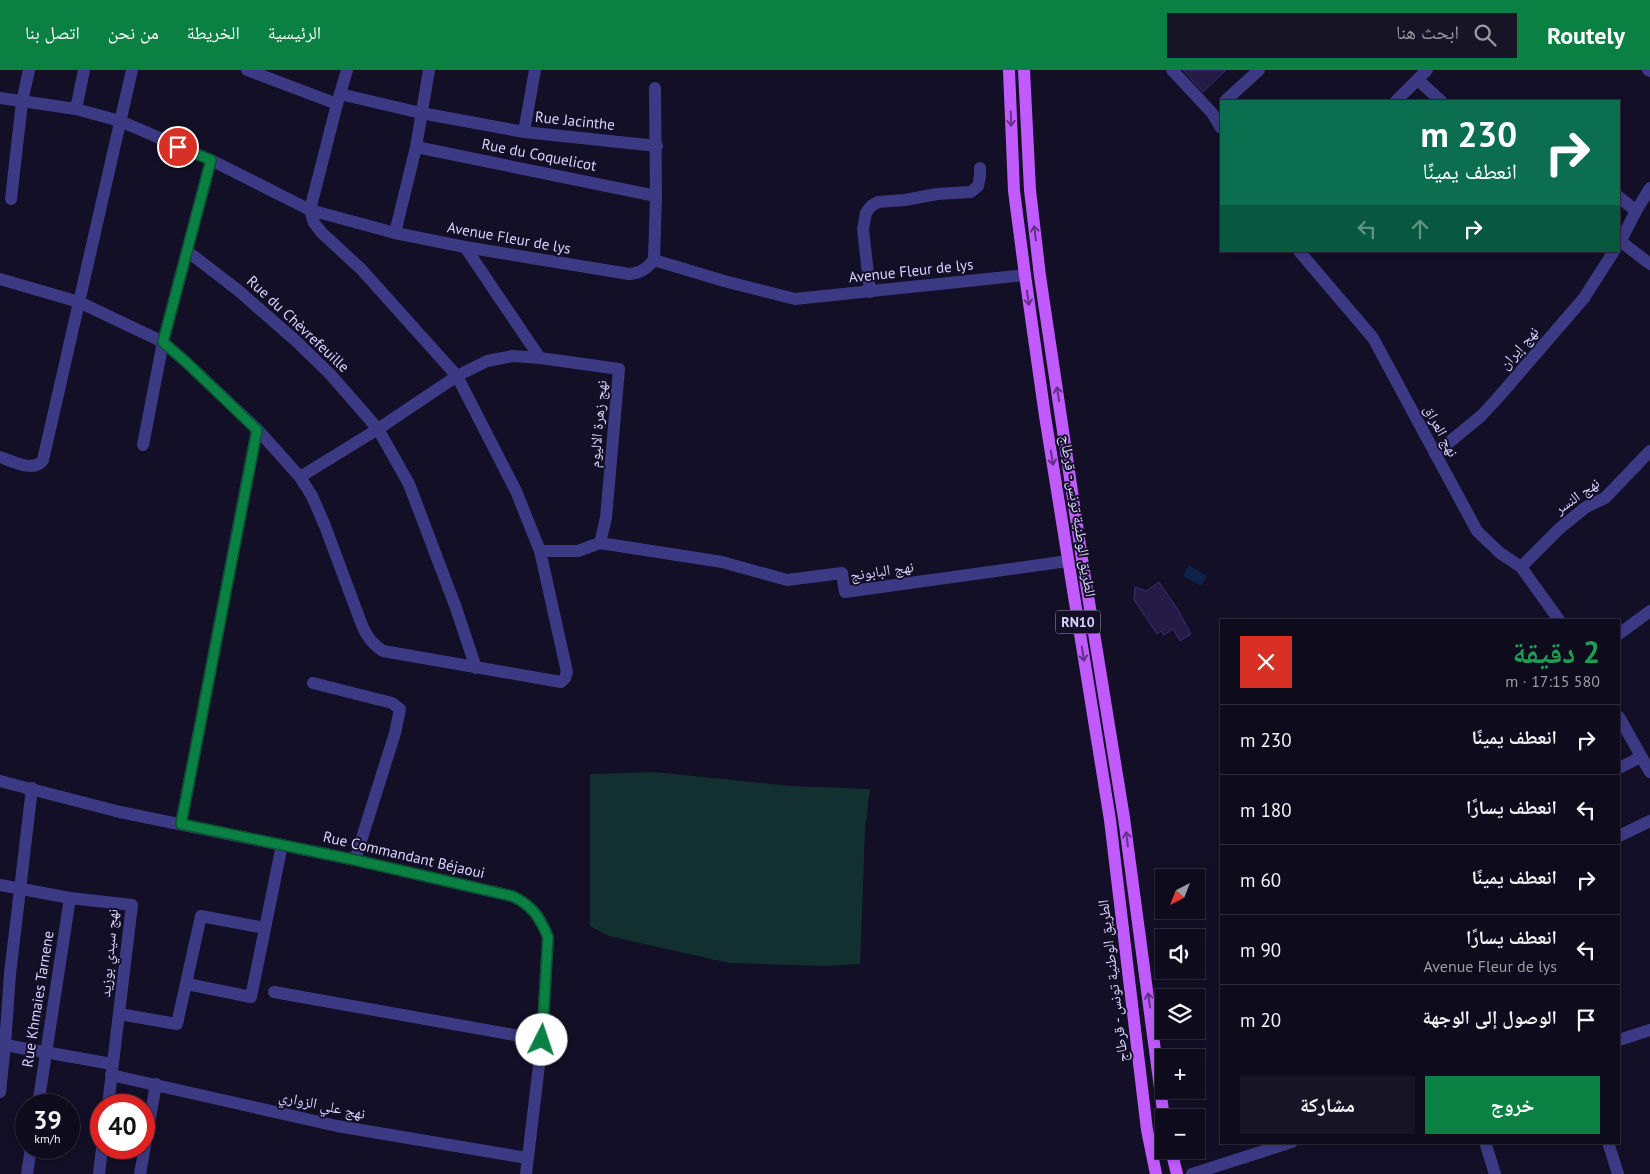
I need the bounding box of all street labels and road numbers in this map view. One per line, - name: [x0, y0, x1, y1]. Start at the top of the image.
- street label: Rue Jacinthe: [534, 107, 616, 134]
- street label: Rue du Coquelicot: [480, 134, 598, 175]
- street label: Avenue Fleur de lys: [446, 217, 572, 258]
- street label: Avenue Fleur de lys: [848, 255, 974, 286]
- street label: Rue du Chèvrefeuille: [243, 271, 354, 376]
- street label: نهج إيران: [1495, 322, 1543, 374]
- street label: نهج زهرة الاليوم: [584, 379, 612, 469]
- street label: نهج العراق: [1419, 402, 1463, 460]
- street label: الطريق الوطنية تونس - قرطاج: [1055, 434, 1101, 598]
- street label: نهج النسر: [1550, 473, 1604, 519]
- street label: نهج البابونج: [849, 557, 915, 585]
- road number: RN10: [1056, 610, 1100, 634]
- street label: Rue Commandant Béjaoui: [321, 827, 487, 882]
- street label: الطريق الوطنية تونس - قرطاج: [1093, 899, 1133, 1063]
- street label: نهج سيدي بوزيد: [95, 908, 125, 998]
- street label: Rue Khmaies Tarnene: [17, 929, 58, 1069]
- street label: نهج علي الزواري: [277, 1086, 367, 1126]

